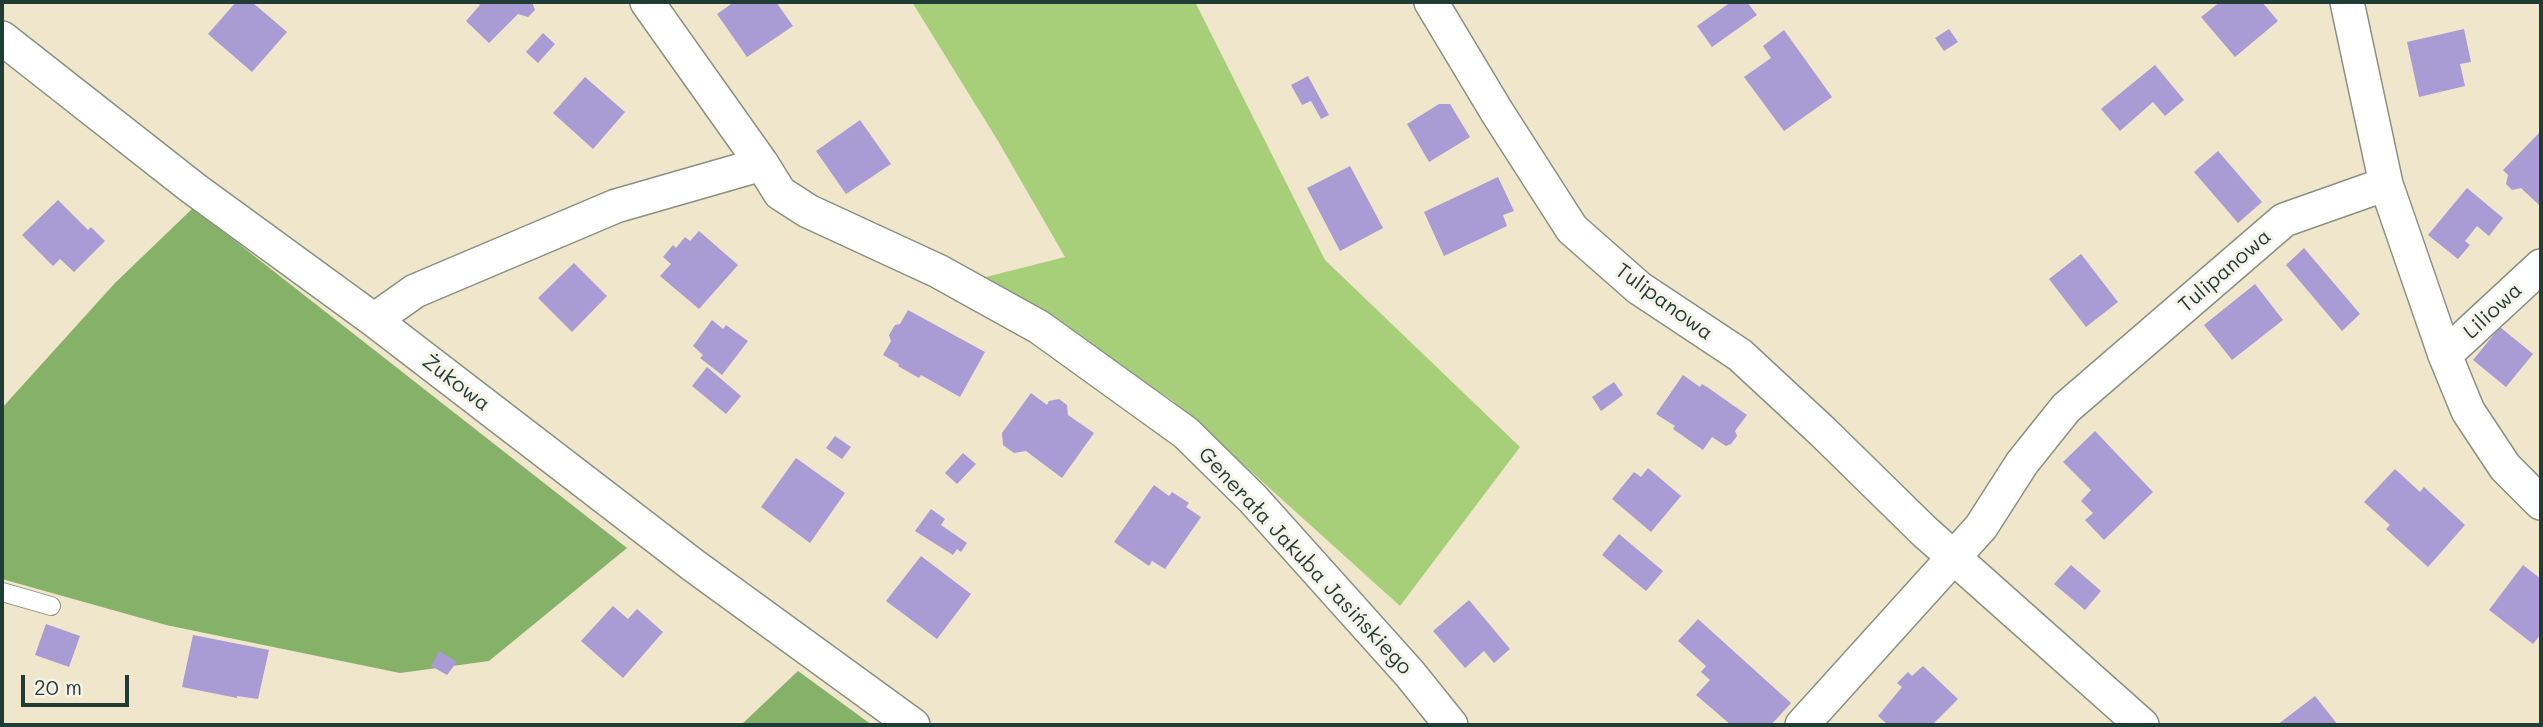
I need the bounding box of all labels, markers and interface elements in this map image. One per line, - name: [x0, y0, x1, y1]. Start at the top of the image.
- street label: Tulipanowa: [2174, 224, 2276, 318]
- street label: Tulipanowa: [1610, 258, 1718, 346]
- street label: Liliowa: [2458, 278, 2528, 344]
- street label: Żukowa: [417, 349, 495, 417]
- street label: Generała Jakuba Jasińskiego: [1193, 442, 1417, 680]
- scale bar: [24, 660, 133, 704]
- text: 20 m: [34, 673, 82, 700]

